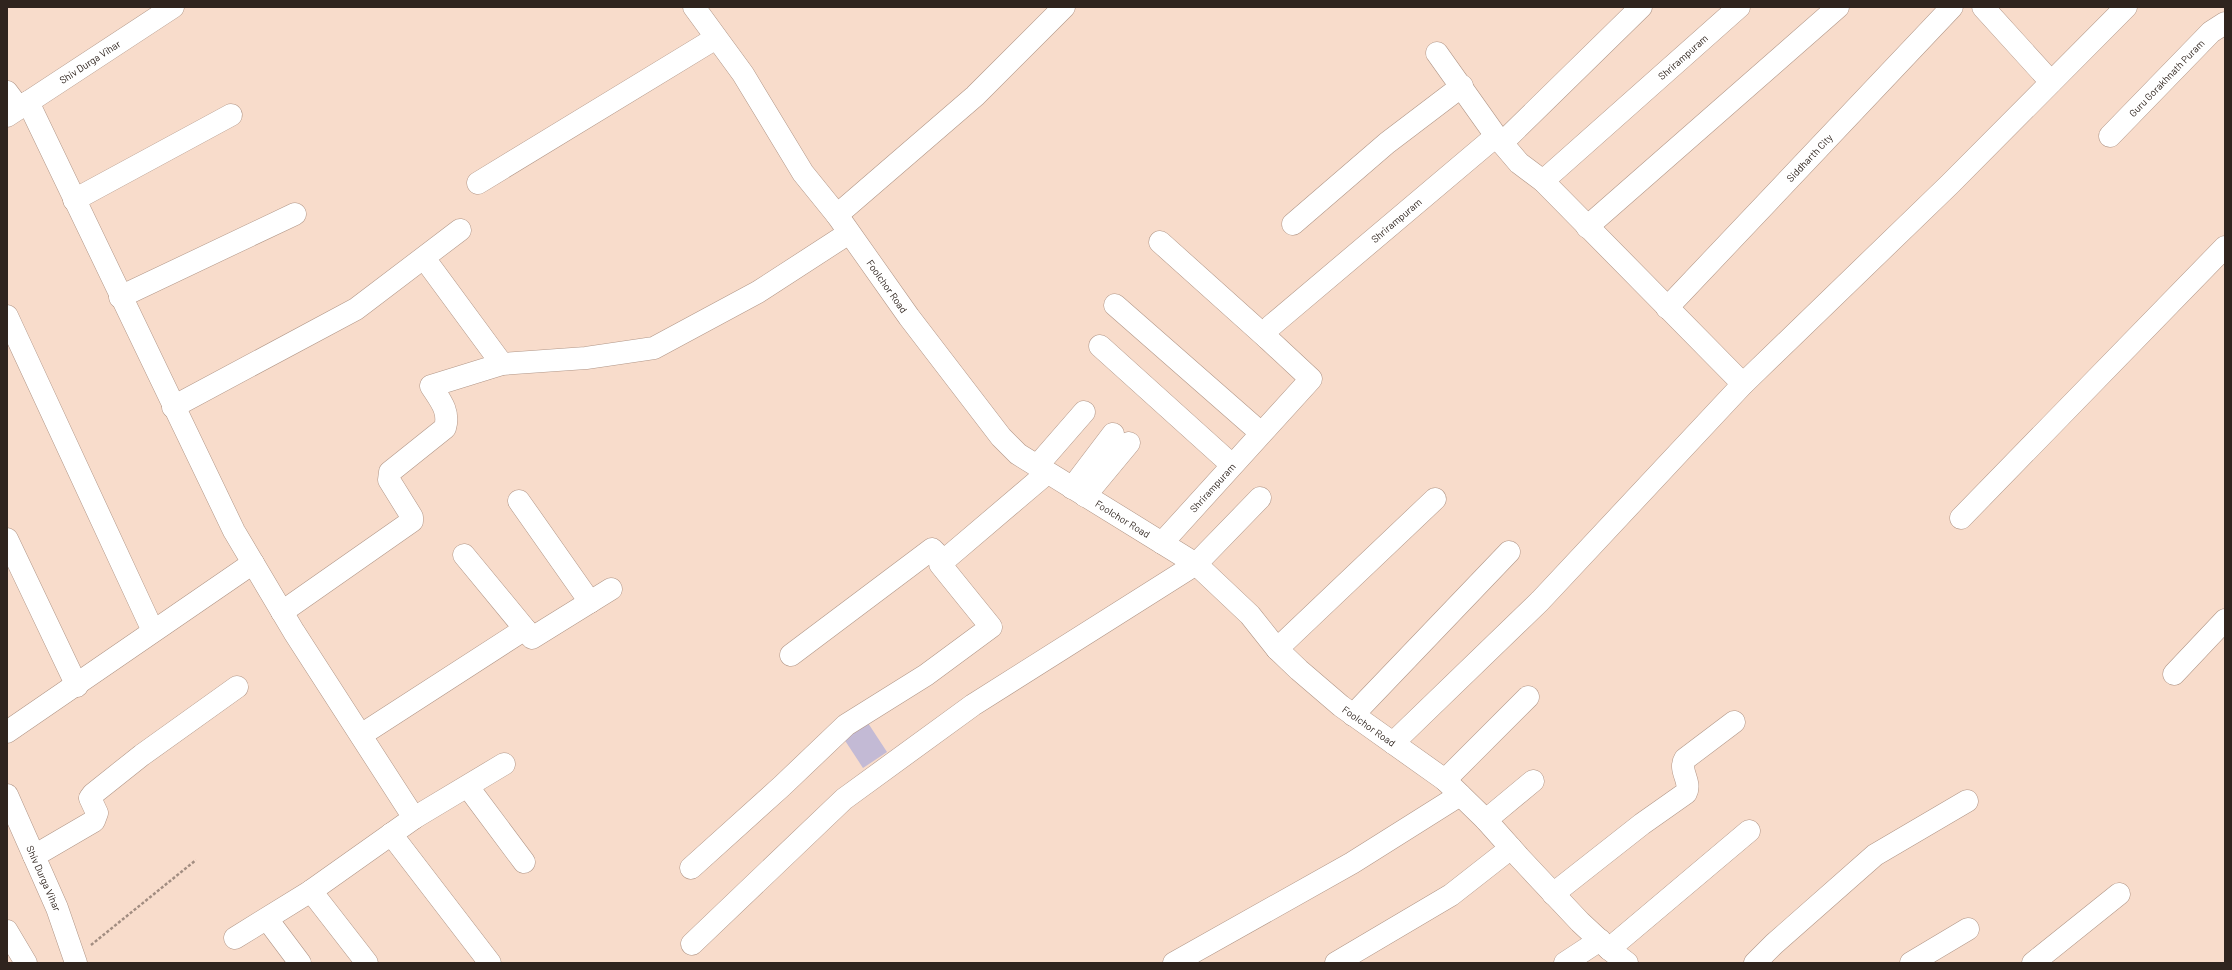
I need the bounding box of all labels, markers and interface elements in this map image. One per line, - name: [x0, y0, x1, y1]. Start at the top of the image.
- street label: Shrirampuram: [1655, 32, 1710, 82]
- street label: Shiv Durga Vihar: [57, 37, 123, 86]
- street label: Guru Gorakhnath Puram: [2126, 37, 2207, 119]
- street label: Siddharth City: [1784, 131, 1835, 184]
- street label: Shrirampuram: [1368, 196, 1424, 245]
- street label: Foolchor Road: [864, 257, 910, 315]
- street label: Shrirampuram: [1187, 460, 1238, 515]
- street label: Foolchor Road: [1093, 497, 1152, 540]
- street label: Foolchor Road: [1340, 703, 1398, 749]
- street label: Shiv Durga Vihar: [24, 844, 64, 913]

